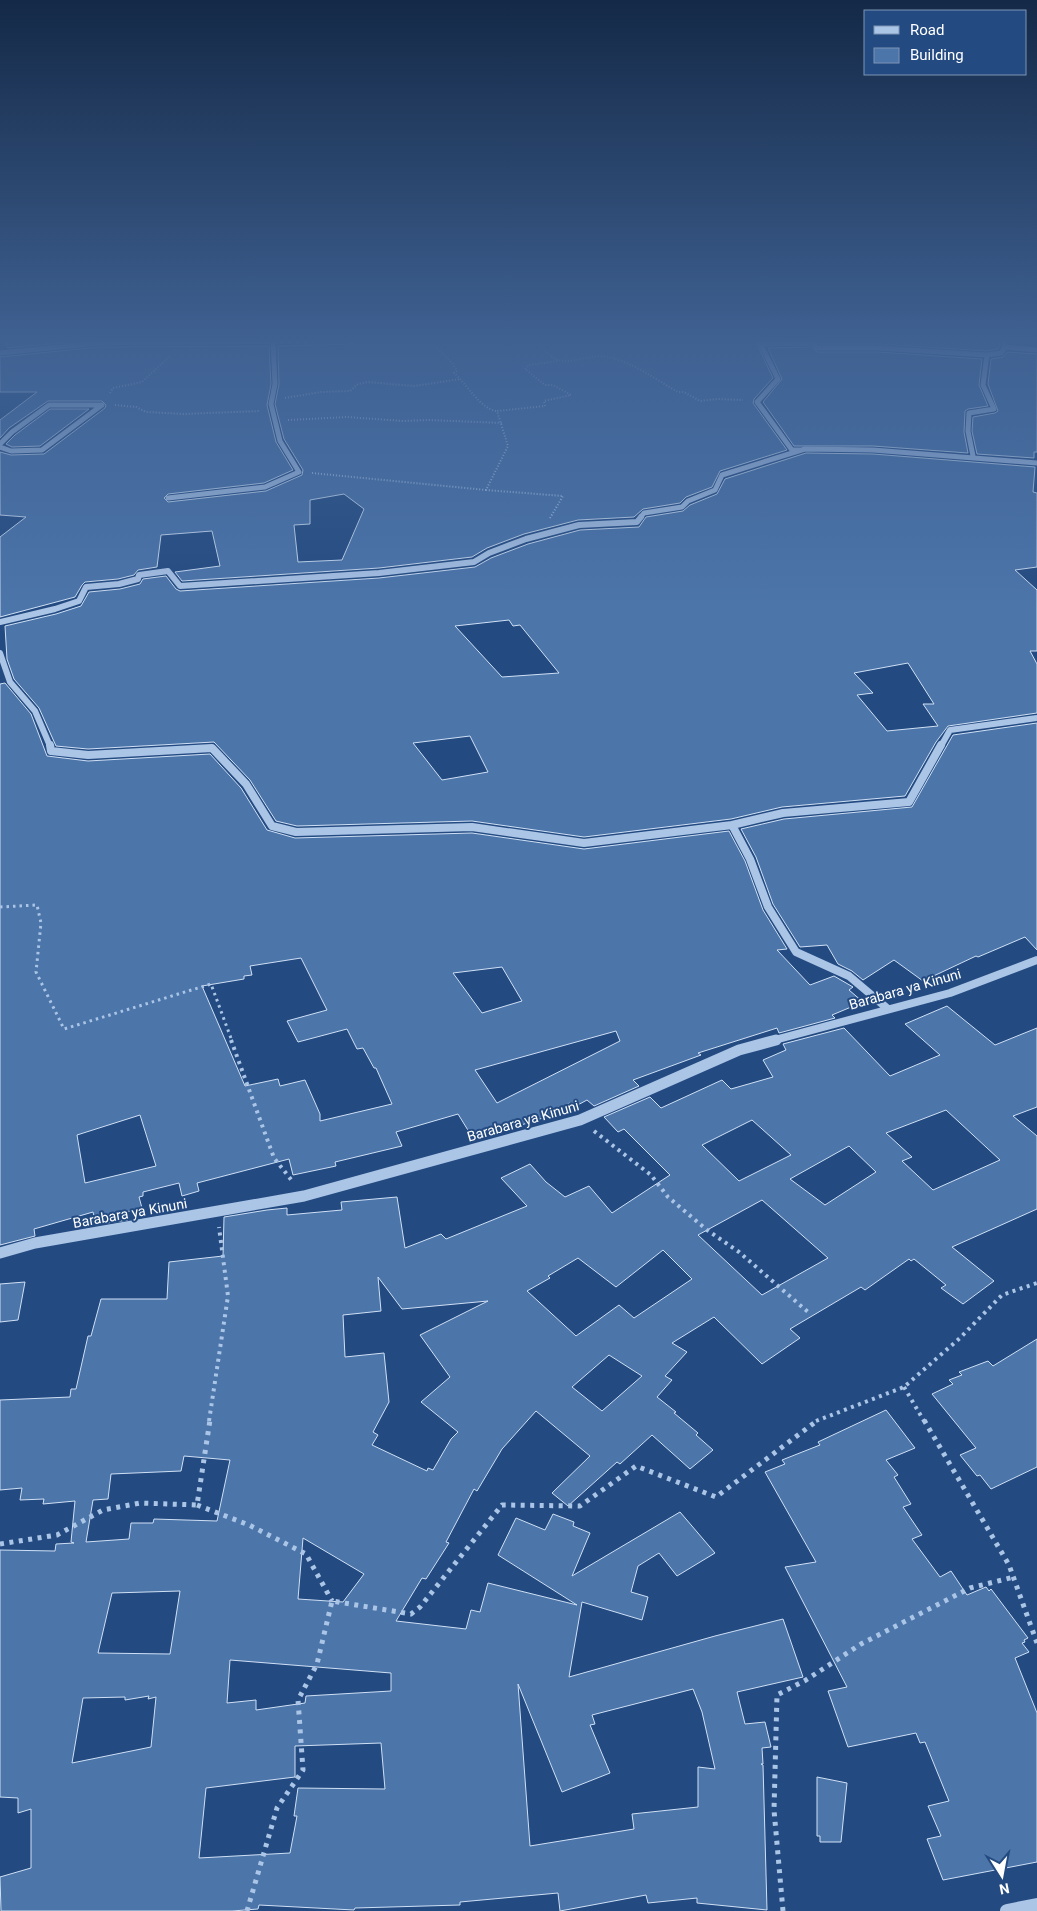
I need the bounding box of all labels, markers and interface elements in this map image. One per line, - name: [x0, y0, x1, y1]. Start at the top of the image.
- legend: [864, 10, 1027, 75]
- text: Road: [910, 21, 944, 39]
- text: Building: [910, 46, 964, 64]
- street label: Barabara ya Kinuni: [847, 965, 963, 1013]
- street label: Barabara ya Kinuni: [465, 1097, 581, 1145]
- street label: Barabara ya Kinuni: [72, 1195, 188, 1231]
- north arrow: [977, 1851, 1027, 1901]
- text: N: [998, 1880, 1011, 1898]

